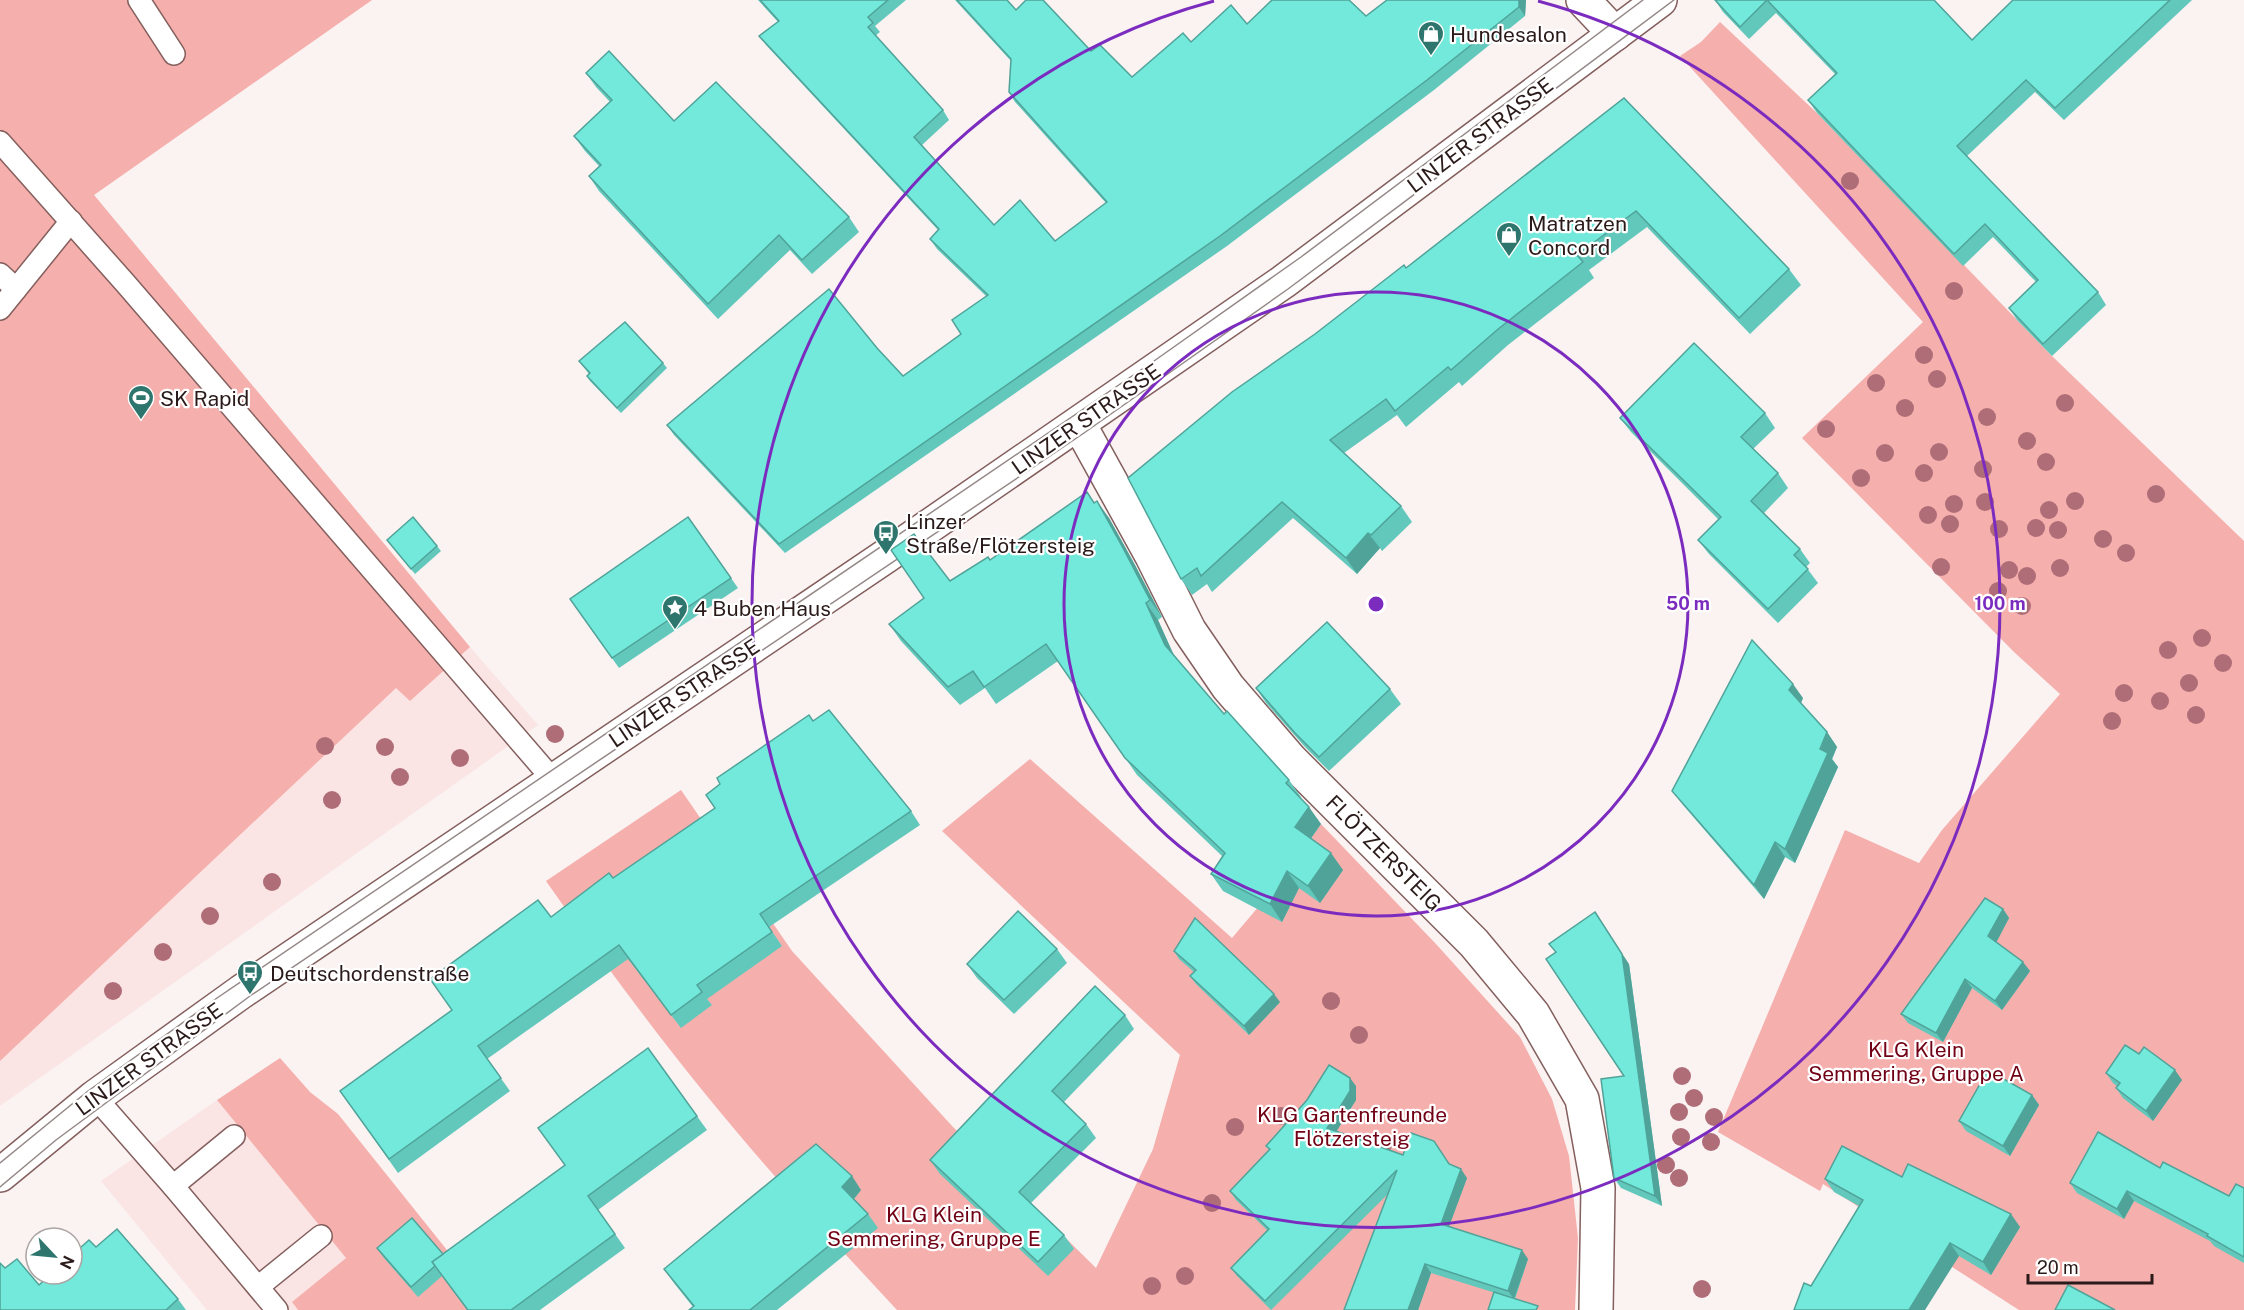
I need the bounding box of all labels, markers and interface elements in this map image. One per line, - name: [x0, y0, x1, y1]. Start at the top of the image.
- shop icon: Hundesalon: [1416, 19, 1446, 57]
- place label: Hundesalon: [1450, 22, 1567, 47]
- street label: LINZER STRASSE: [1402, 72, 1558, 198]
- place label: Matratzen Concord: [1528, 211, 1627, 260]
- shop icon: Matratzen Concord: [1494, 220, 1524, 258]
- street label: LINZER STRASSE: [1007, 358, 1165, 480]
- sports icon: SK Rapid: [126, 383, 156, 421]
- place label: SK Rapid: [160, 386, 249, 411]
- place label: Linzer Straße/Flötzersteig: [906, 509, 1095, 558]
- bus stop icon: Linzer Straße/Flötzersteig: [871, 518, 901, 556]
- place icon: 4 Buben Haus: [660, 593, 690, 631]
- text: 50 m: [1666, 593, 1710, 614]
- text: 100 m: [1974, 593, 2026, 614]
- centre of rings: [1366, 594, 1386, 614]
- place label: 4 Buben Haus: [694, 596, 831, 621]
- street label: LINZER STRASSE: [604, 633, 764, 753]
- street label: FLÖTZERSTEIG: [1321, 790, 1447, 916]
- bus stop icon: Deutschordenstraße: [235, 958, 265, 996]
- place label: Deutschordenstraße: [270, 961, 469, 986]
- street label: LINZER STRASSE: [70, 997, 228, 1121]
- park label: KLG Klein Semmering, Gruppe A: [1808, 1037, 2024, 1086]
- park label: KLG Gartenfreunde Flötzersteig: [1257, 1102, 1447, 1151]
- park label: KLG Klein Semmering, Gruppe E: [827, 1202, 1041, 1251]
- north arrow: [24, 1226, 84, 1286]
- scale bar: [2028, 1247, 2152, 1285]
- text: N: [56, 1253, 78, 1272]
- text: 20 m: [2037, 1257, 2079, 1278]

